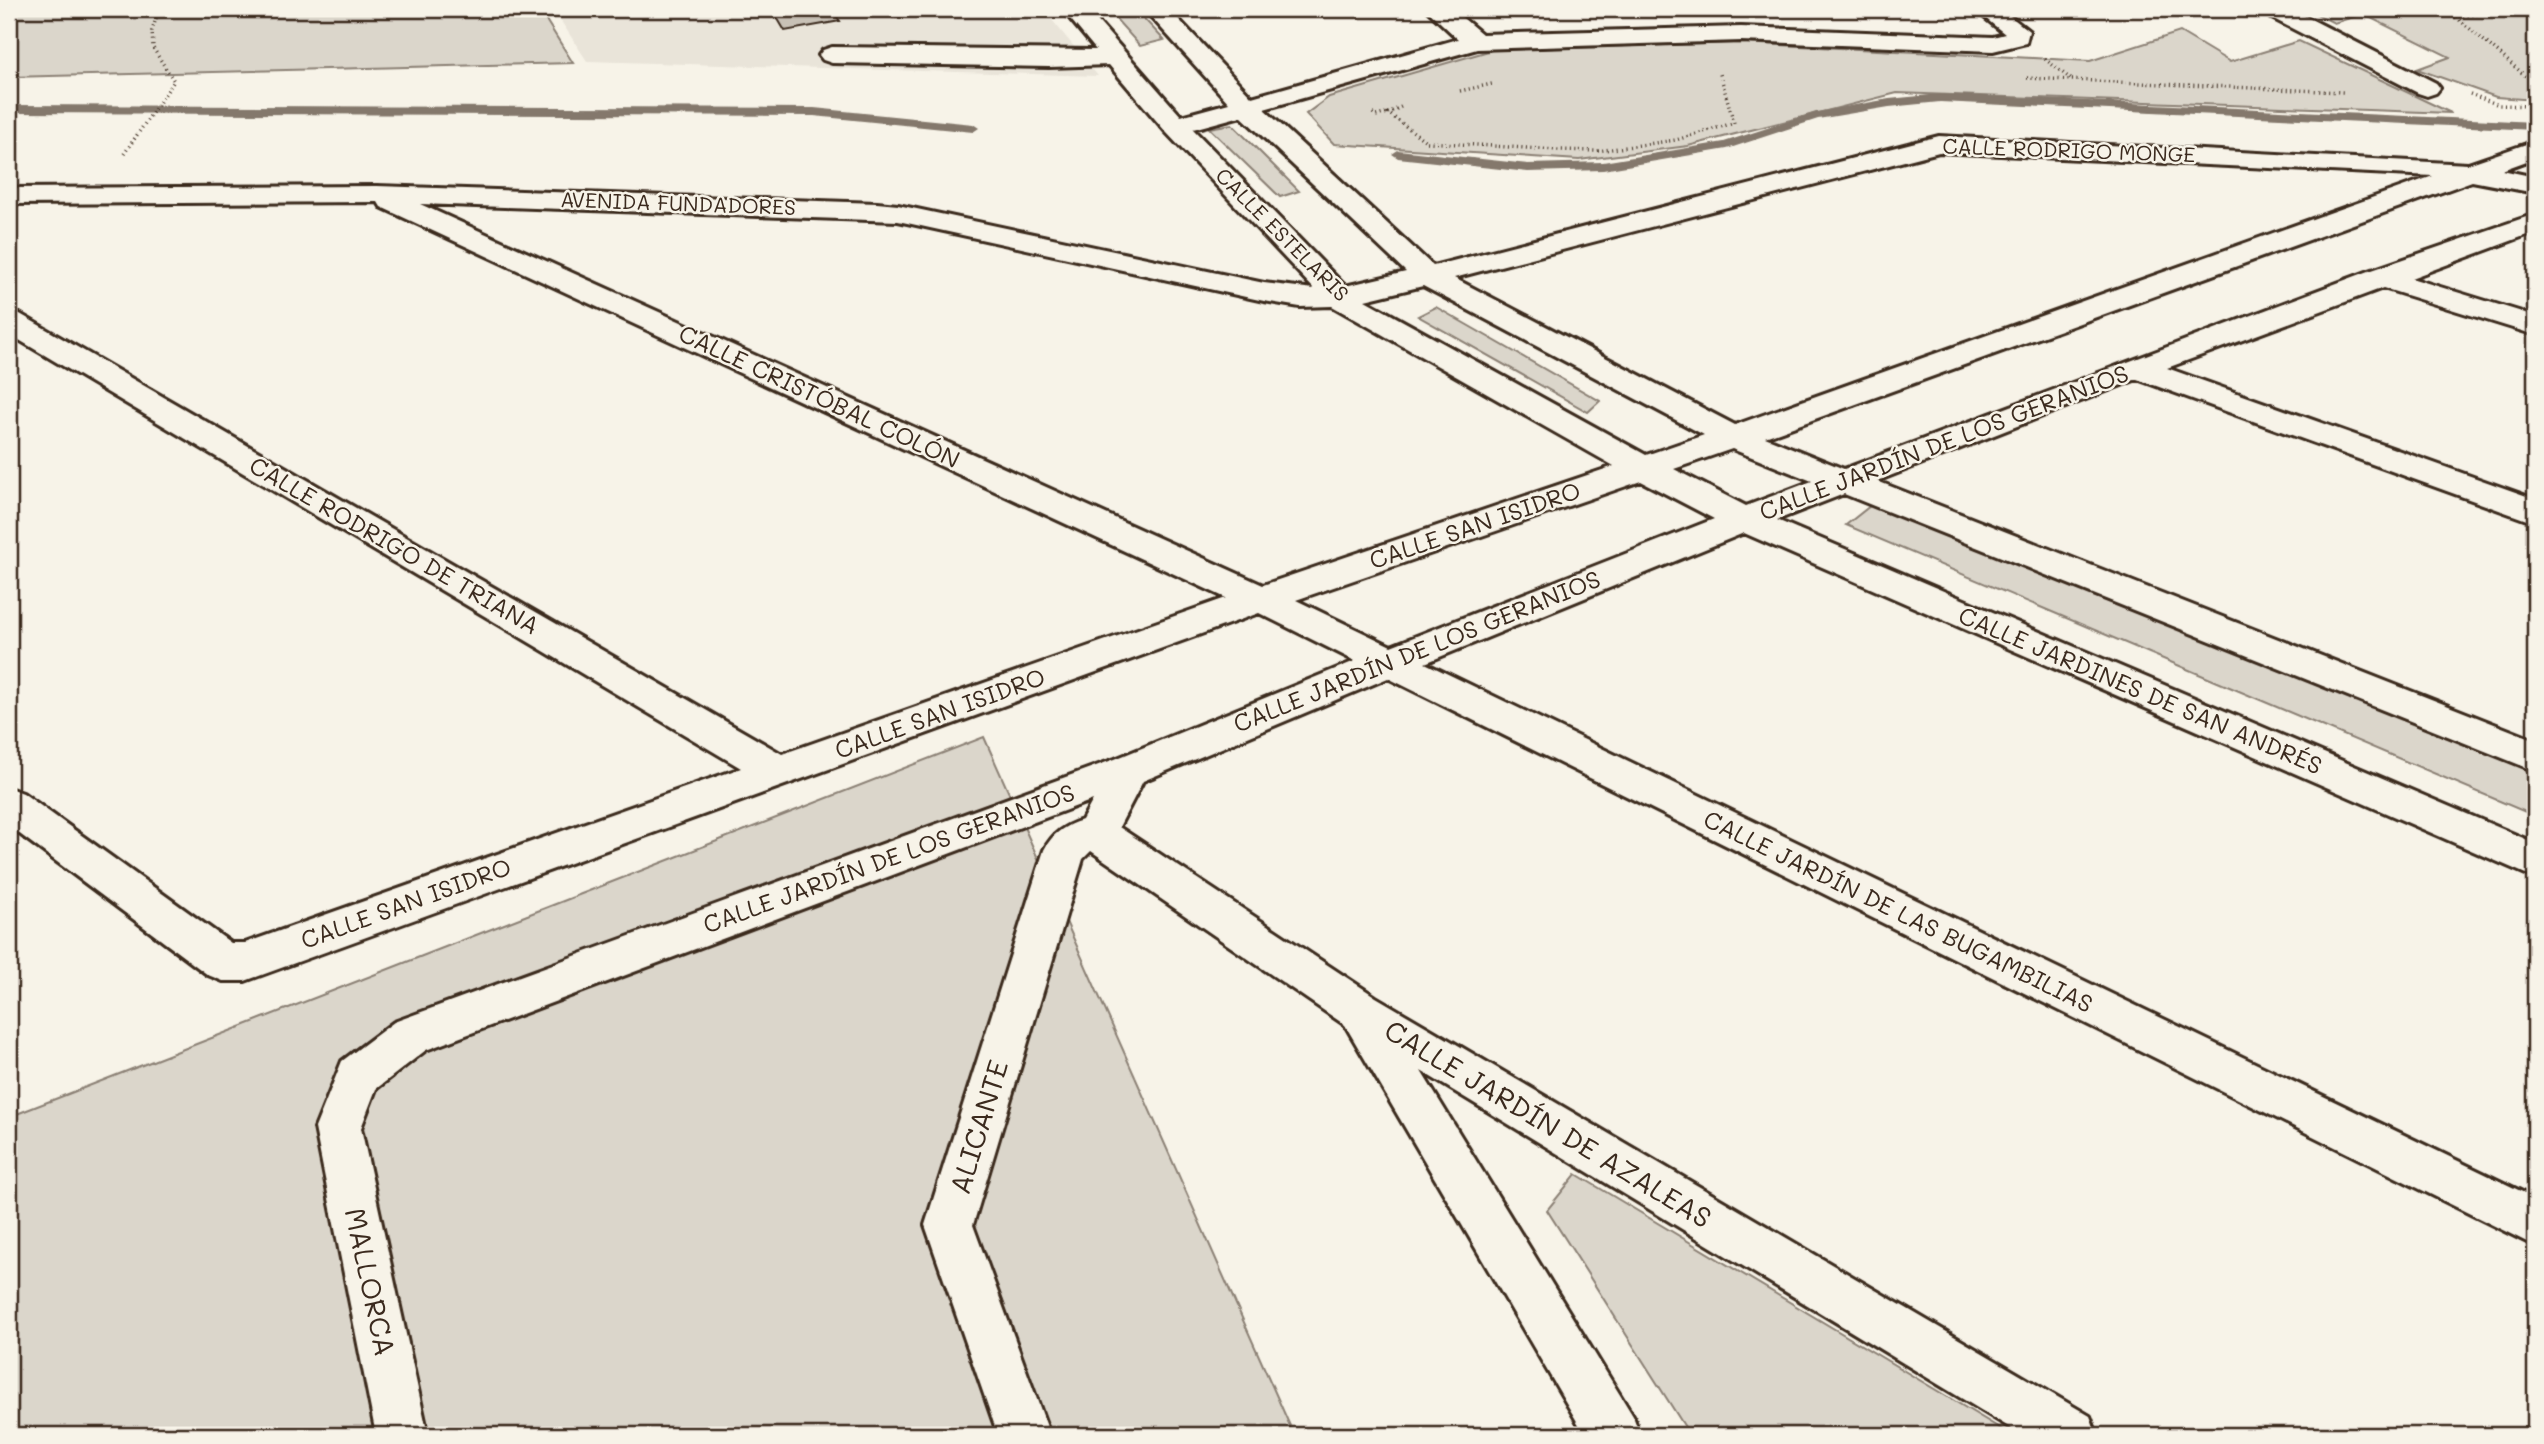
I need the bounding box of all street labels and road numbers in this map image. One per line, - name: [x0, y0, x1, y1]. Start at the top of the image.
- street label: CALLE RODRIGO MONGE: [1942, 132, 2196, 167]
- street label: CALLE ESTELARIS: [1211, 161, 1356, 306]
- street label: AVENIDA FUNDADORES: [560, 185, 796, 220]
- street label: CALLE CRISTÓBAL COLÓN: [674, 317, 965, 474]
- street label: CALLE JARDÍN DE LOS GERANIOS: [1754, 357, 2132, 526]
- street label: CALLE RODRIGO DE TRIANA: [244, 449, 545, 641]
- street label: CALLE SAN ISIDRO: [1365, 474, 1584, 575]
- street label: CALLE JARDÍN DE LOS GERANIOS: [1228, 563, 1604, 739]
- street label: CALLE JARDINES DE SAN ANDRÉS: [1954, 599, 2327, 780]
- street label: CALLE SAN ISIDRO: [830, 660, 1049, 765]
- street label: CALLE JARDÍN DE LOS GERANIOS: [699, 776, 1078, 939]
- street label: CALLE JARDÍN DE LAS BUGAMBILIAS: [1699, 803, 2098, 1019]
- street label: CALLE SAN ISIDRO: [296, 850, 515, 955]
- street label: CALLE JARDÍN DE AZALEAS: [1378, 1011, 1719, 1235]
- street label: ALICANTE: [941, 1055, 1015, 1198]
- street label: MALLORCA: [338, 1204, 404, 1359]

